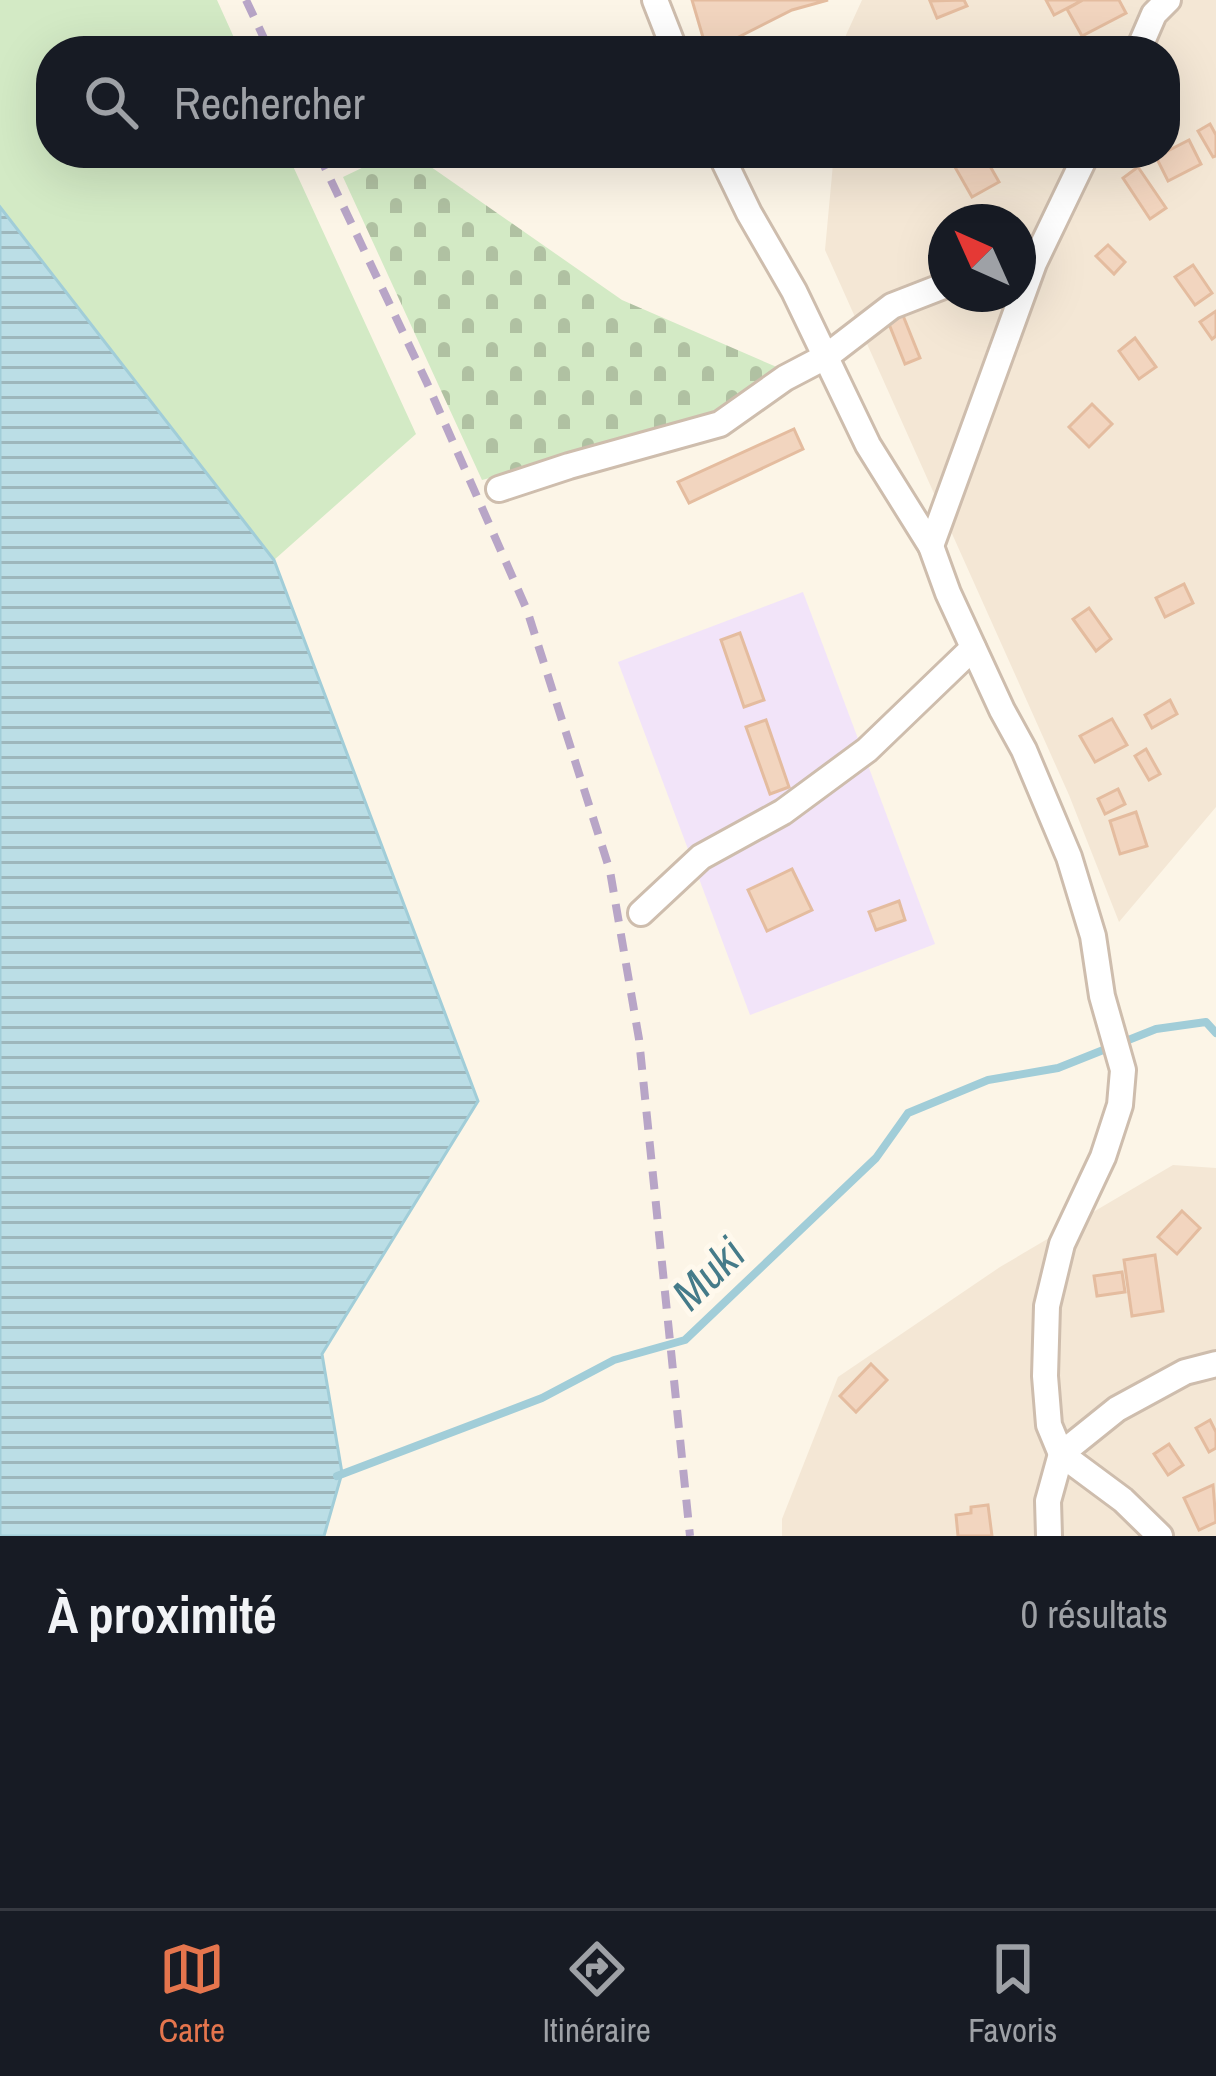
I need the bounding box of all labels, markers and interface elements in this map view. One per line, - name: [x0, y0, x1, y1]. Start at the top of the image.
- search box: [36, 36, 1180, 168]
- icon: search: [78, 69, 144, 135]
- text: Rechercher: [174, 72, 365, 133]
- north arrow: [928, 204, 1036, 312]
- water label: Muki: [658, 1223, 758, 1323]
- text: À proximité: [48, 1580, 277, 1649]
- text: 0 résultats: [1020, 1588, 1168, 1640]
- tab: Carte: [159, 1936, 225, 2052]
- tab: Itinéraire: [542, 1936, 651, 2052]
- tab: Favoris: [968, 1936, 1057, 2052]

